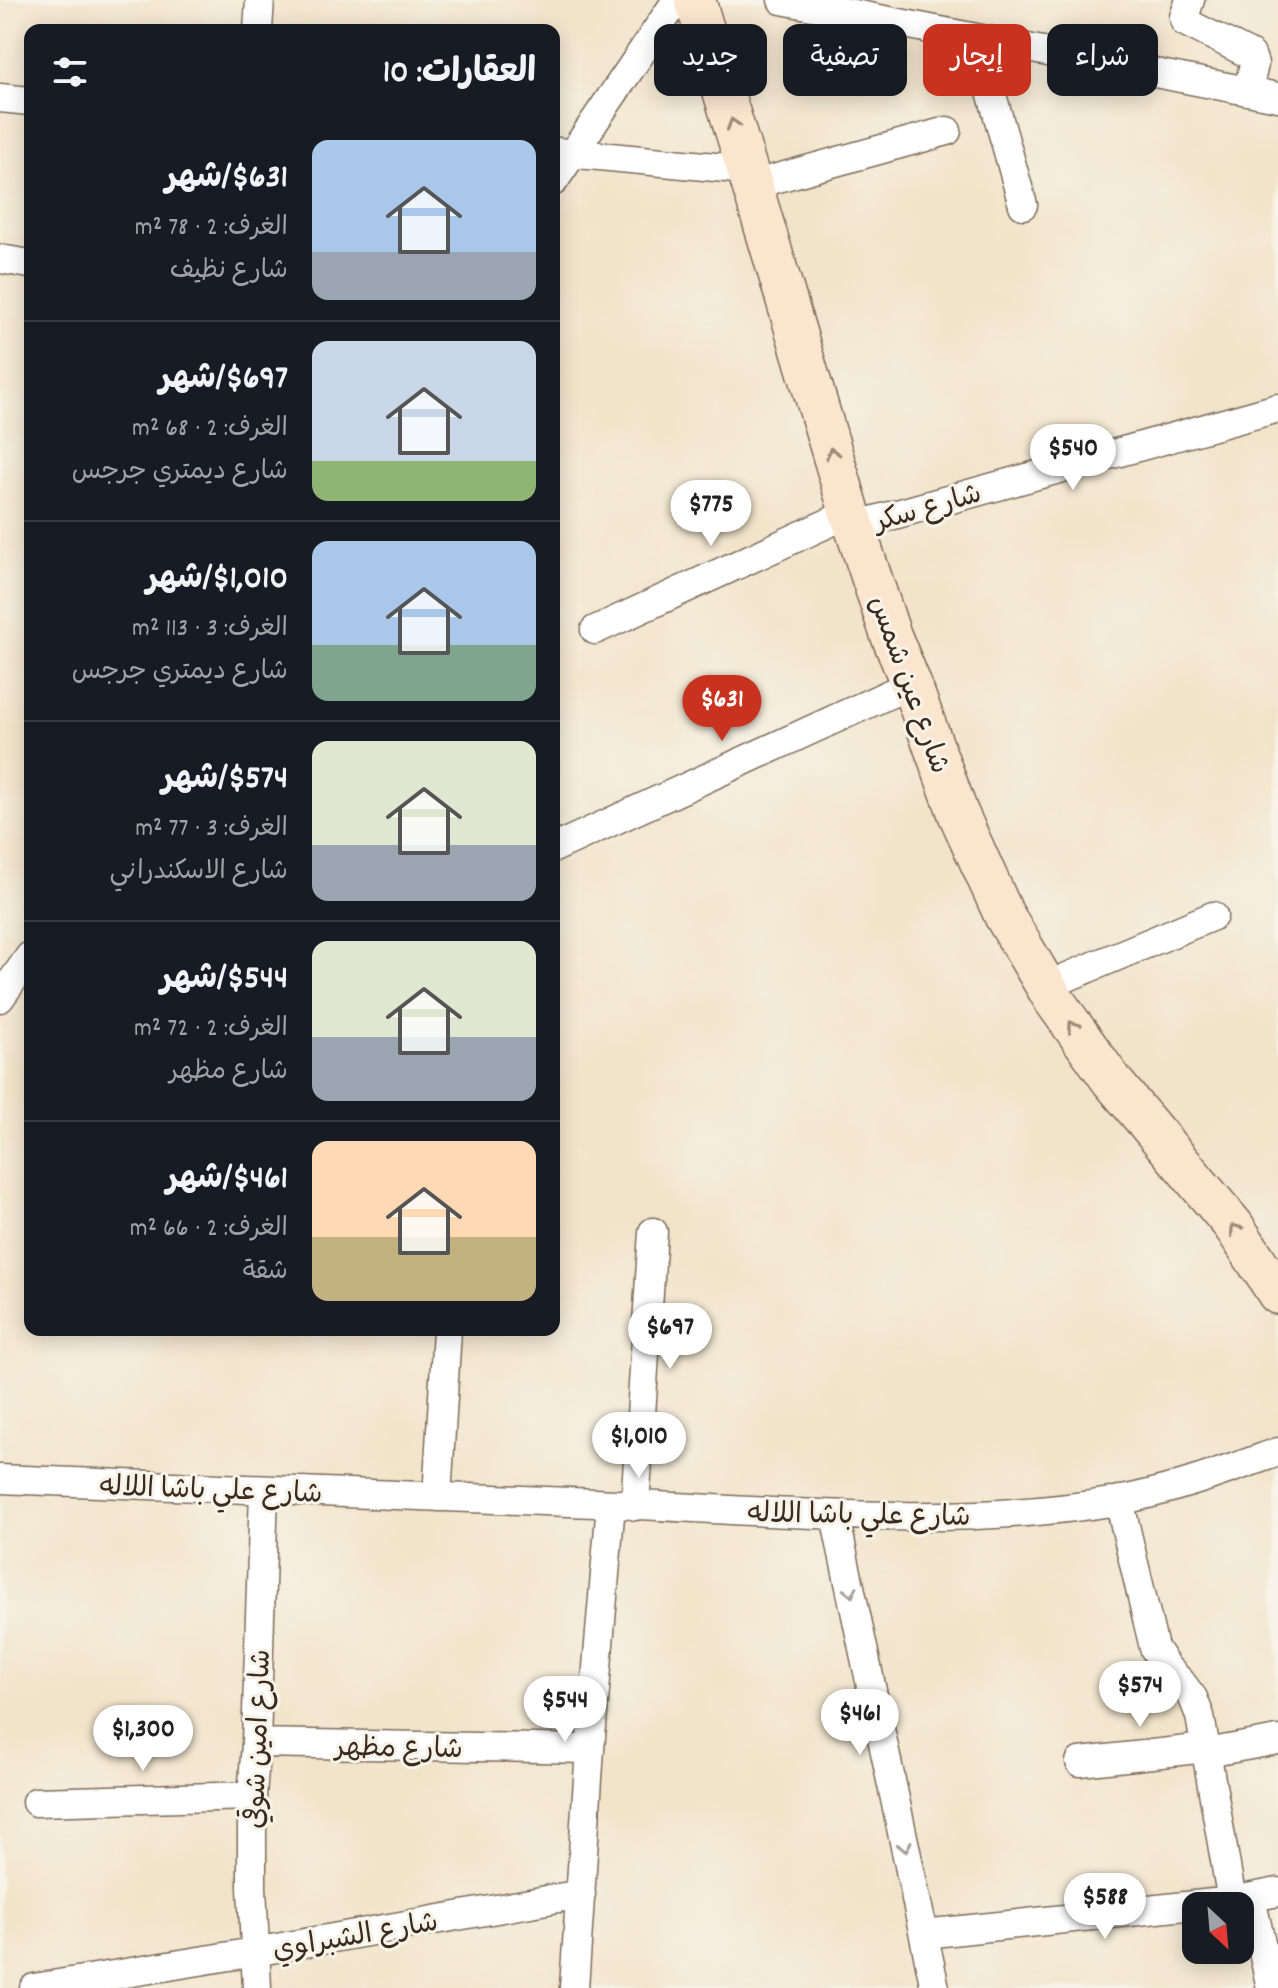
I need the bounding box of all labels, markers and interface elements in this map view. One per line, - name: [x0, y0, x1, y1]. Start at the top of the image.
- chip: جديد: [654, 24, 767, 96]
- chip: تصفية: [783, 24, 907, 96]
- chip: إيجار: [923, 24, 1031, 96]
- chip: شراء: [1047, 24, 1158, 96]
- icon: filters: [48, 50, 92, 94]
- text: العقارات: 10: [383, 50, 536, 99]
- one-way arrow: [726, 117, 742, 131]
- text: $631/شهر: [165, 155, 288, 204]
- icon: home: [376, 172, 472, 268]
- text: الغرف: 2 · 78 m²: [135, 210, 288, 247]
- text: شارع نظيف: [170, 253, 288, 290]
- text: $697/شهر: [159, 356, 288, 405]
- icon: home: [376, 373, 472, 469]
- text: الغرف: 2 · 68 m²: [132, 411, 288, 448]
- pin: $540: [1026, 424, 1120, 492]
- text: $540: [1048, 431, 1098, 468]
- one-way arrow: [825, 447, 841, 460]
- text: شارع ديمتري جرجس: [72, 454, 288, 491]
- street label: شارع سكر: [868, 476, 987, 546]
- pin: $775: [664, 480, 758, 548]
- text: $775: [688, 487, 734, 524]
- text: $1,010/شهر: [146, 556, 288, 605]
- icon: home: [376, 573, 472, 669]
- street label: شارع عين شمس: [856, 591, 957, 780]
- text: الغرف: 3 · 113 m²: [132, 611, 288, 648]
- text: شارع ديمتري جرجس: [72, 654, 288, 691]
- pin: $631: [675, 675, 769, 743]
- text: $631: [700, 682, 744, 719]
- text: $574/شهر: [162, 756, 288, 805]
- icon: home: [376, 773, 472, 869]
- text: الغرف: 3 · 77 m²: [135, 811, 288, 848]
- text: شارع الاسكندراني: [109, 854, 288, 891]
- text: $544/شهر: [161, 956, 288, 1005]
- icon: home: [376, 973, 472, 1069]
- text: الغرف: 2 · 72 m²: [134, 1011, 288, 1048]
- one-way arrow: [1068, 1020, 1083, 1034]
- text: شارع مظهر: [169, 1054, 288, 1091]
- text: $461/شهر: [166, 1156, 288, 1205]
- icon: home: [376, 1173, 472, 1269]
- text: الغرف: 2 · 66 m²: [130, 1211, 288, 1248]
- one-way arrow: [1230, 1223, 1244, 1238]
- text: شقة: [243, 1254, 288, 1291]
- pin: $697: [623, 1303, 717, 1371]
- text: $697: [646, 1310, 694, 1347]
- pin: $1,010: [574, 1412, 704, 1480]
- text: $1,010: [610, 1419, 668, 1456]
- street label: شارع علي باشا اللاله: [99, 1469, 323, 1517]
- street label: شارع علي باشا اللاله: [747, 1496, 971, 1540]
- one-way arrow: [842, 1585, 859, 1599]
- street label: شارع امين شوقي: [236, 1649, 284, 1830]
- pin: $574: [1093, 1661, 1187, 1729]
- text: $574: [1117, 1668, 1163, 1705]
- pin: $544: [518, 1676, 612, 1744]
- text: $544: [542, 1683, 588, 1720]
- pin: $461: [813, 1689, 907, 1757]
- text: $461: [839, 1696, 881, 1733]
- pin: $1,300: [78, 1705, 208, 1773]
- text: $1,300: [111, 1712, 175, 1749]
- street label: شارع مظهر: [333, 1730, 463, 1772]
- one-way arrow: [896, 1839, 913, 1853]
- pin: $588: [1058, 1873, 1152, 1941]
- text: $588: [1082, 1880, 1128, 1917]
- north arrow: [1182, 1892, 1254, 1964]
- map controls: [1182, 1892, 1254, 1964]
- street label: شارع الشبراوي: [270, 1905, 442, 1973]

